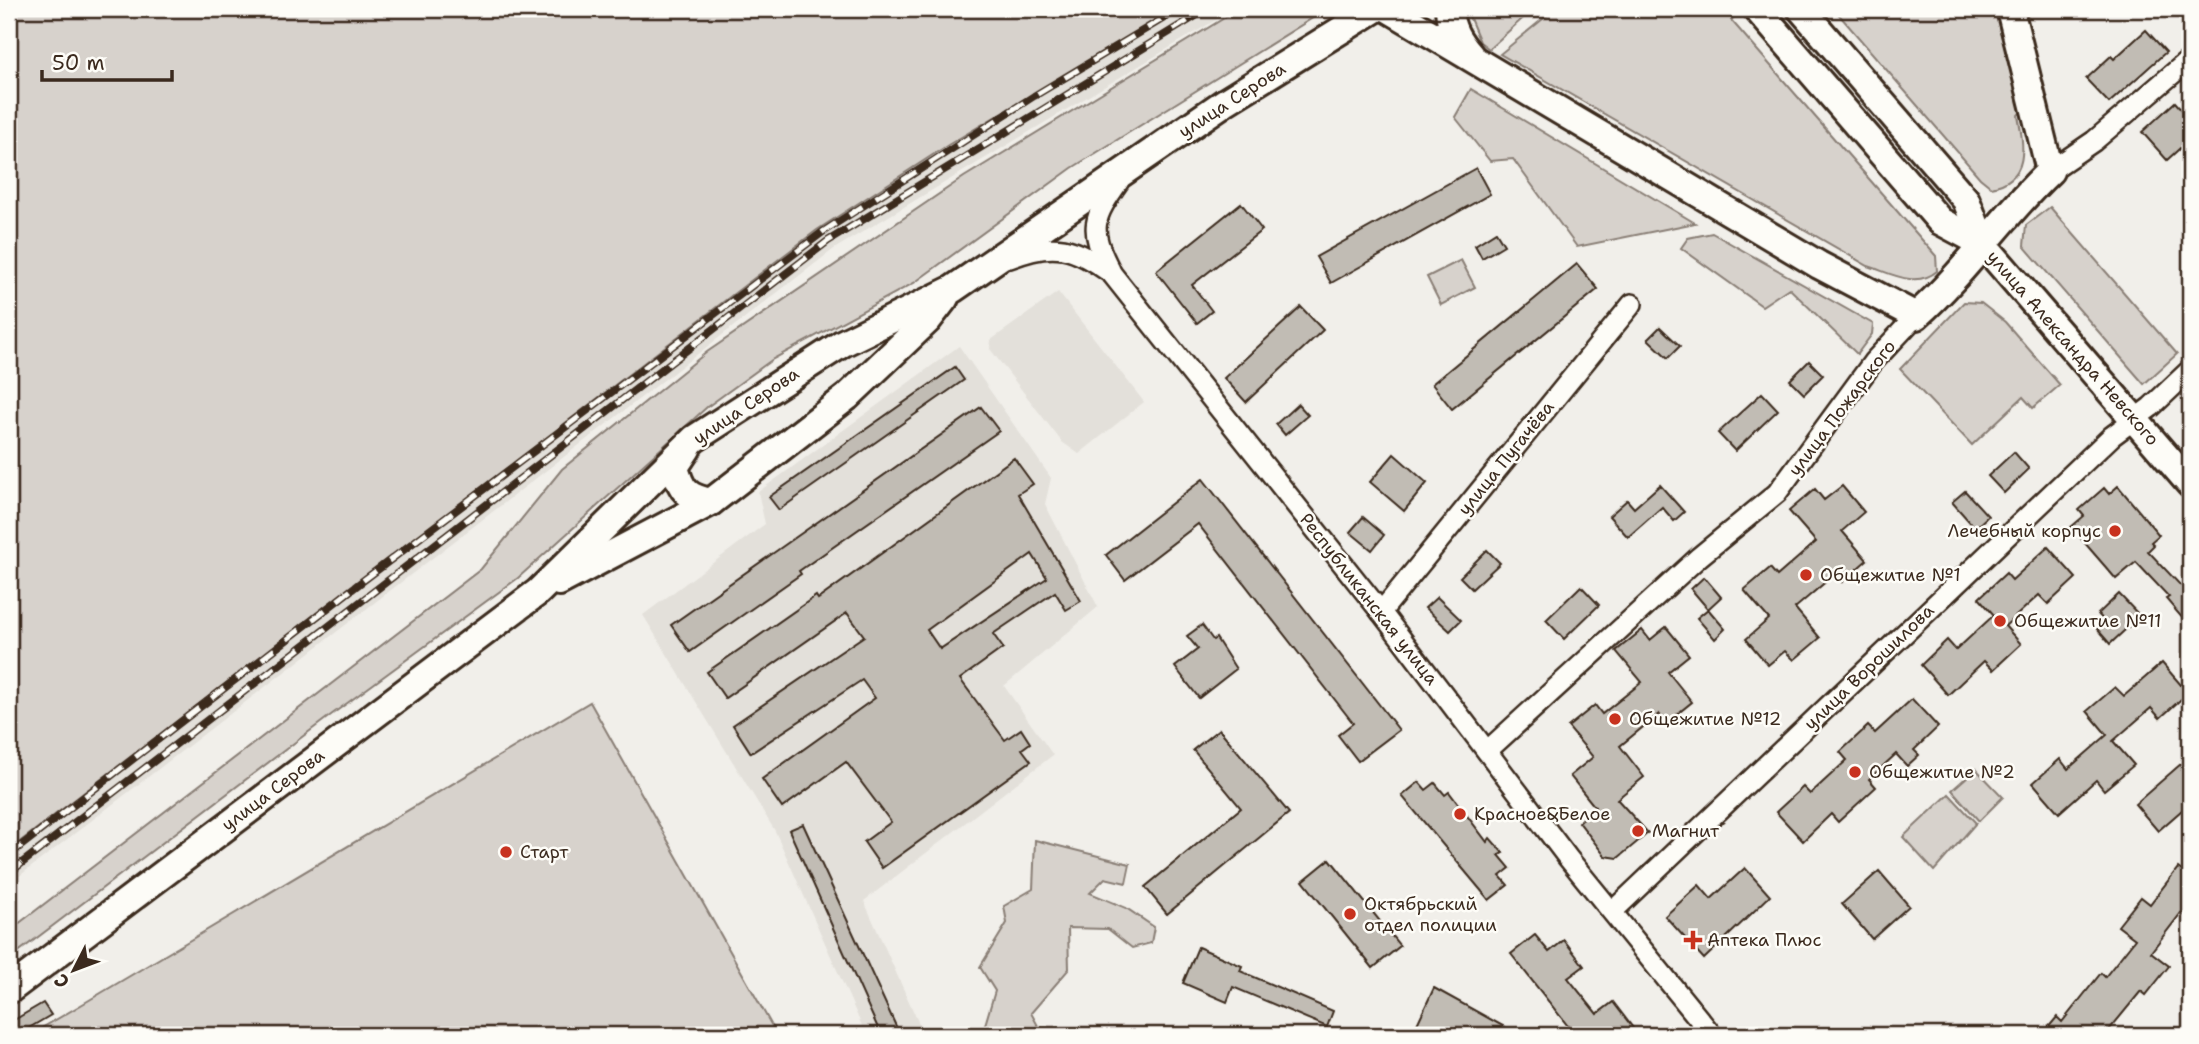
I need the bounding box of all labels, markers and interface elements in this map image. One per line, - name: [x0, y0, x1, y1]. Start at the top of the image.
- scale bar: [42, 38, 172, 82]
- text: 50 m: [52, 49, 105, 77]
- street label: улица Серова: [1174, 56, 1290, 144]
- street label: улица Александра Невского: [1981, 245, 2165, 451]
- street label: улица Пожарского: [1783, 335, 1901, 481]
- street label: улица Серова: [688, 362, 804, 450]
- street label: улица Пугачёва: [1452, 396, 1560, 520]
- street label: Республиканская улица: [1294, 508, 1444, 690]
- place label: Лечебный корпус: [1947, 519, 2101, 543]
- marker: Лечебный корпус: [2107, 523, 2123, 539]
- place label: Общежитие №1: [1820, 563, 1961, 587]
- marker: Общежитие №1: [1798, 567, 1814, 583]
- street label: улица Ворошилова: [1799, 599, 1939, 735]
- place label: Общежитие №11: [2014, 609, 2162, 633]
- marker: Общежитие №11: [1992, 613, 2008, 629]
- place label: Общежитие №12: [1629, 707, 1781, 731]
- marker: Общежитие №12: [1607, 711, 1623, 727]
- street label: улица Серова: [217, 743, 329, 837]
- place label: Общежитие №2: [1869, 760, 2015, 784]
- marker: Общежитие №2: [1847, 764, 1863, 780]
- place label: Красное&Белое: [1474, 802, 1611, 826]
- marker: Красное&Белое: [1452, 806, 1468, 822]
- place label: Магнит: [1652, 819, 1720, 843]
- marker: Магнит: [1630, 823, 1646, 839]
- place label: Старт: [520, 840, 569, 864]
- marker: Старт: [498, 844, 514, 860]
- place label: Октябрьский отдел полиции: [1364, 892, 1497, 937]
- marker: Октябрьский отдел полиции: [1342, 906, 1358, 922]
- place label: Аптека Плюс: [1707, 928, 1821, 952]
- marker: Аптека Плюс: [1685, 932, 1701, 948]
- north arrow: [38, 936, 108, 1006]
- text: С: [49, 968, 75, 994]

